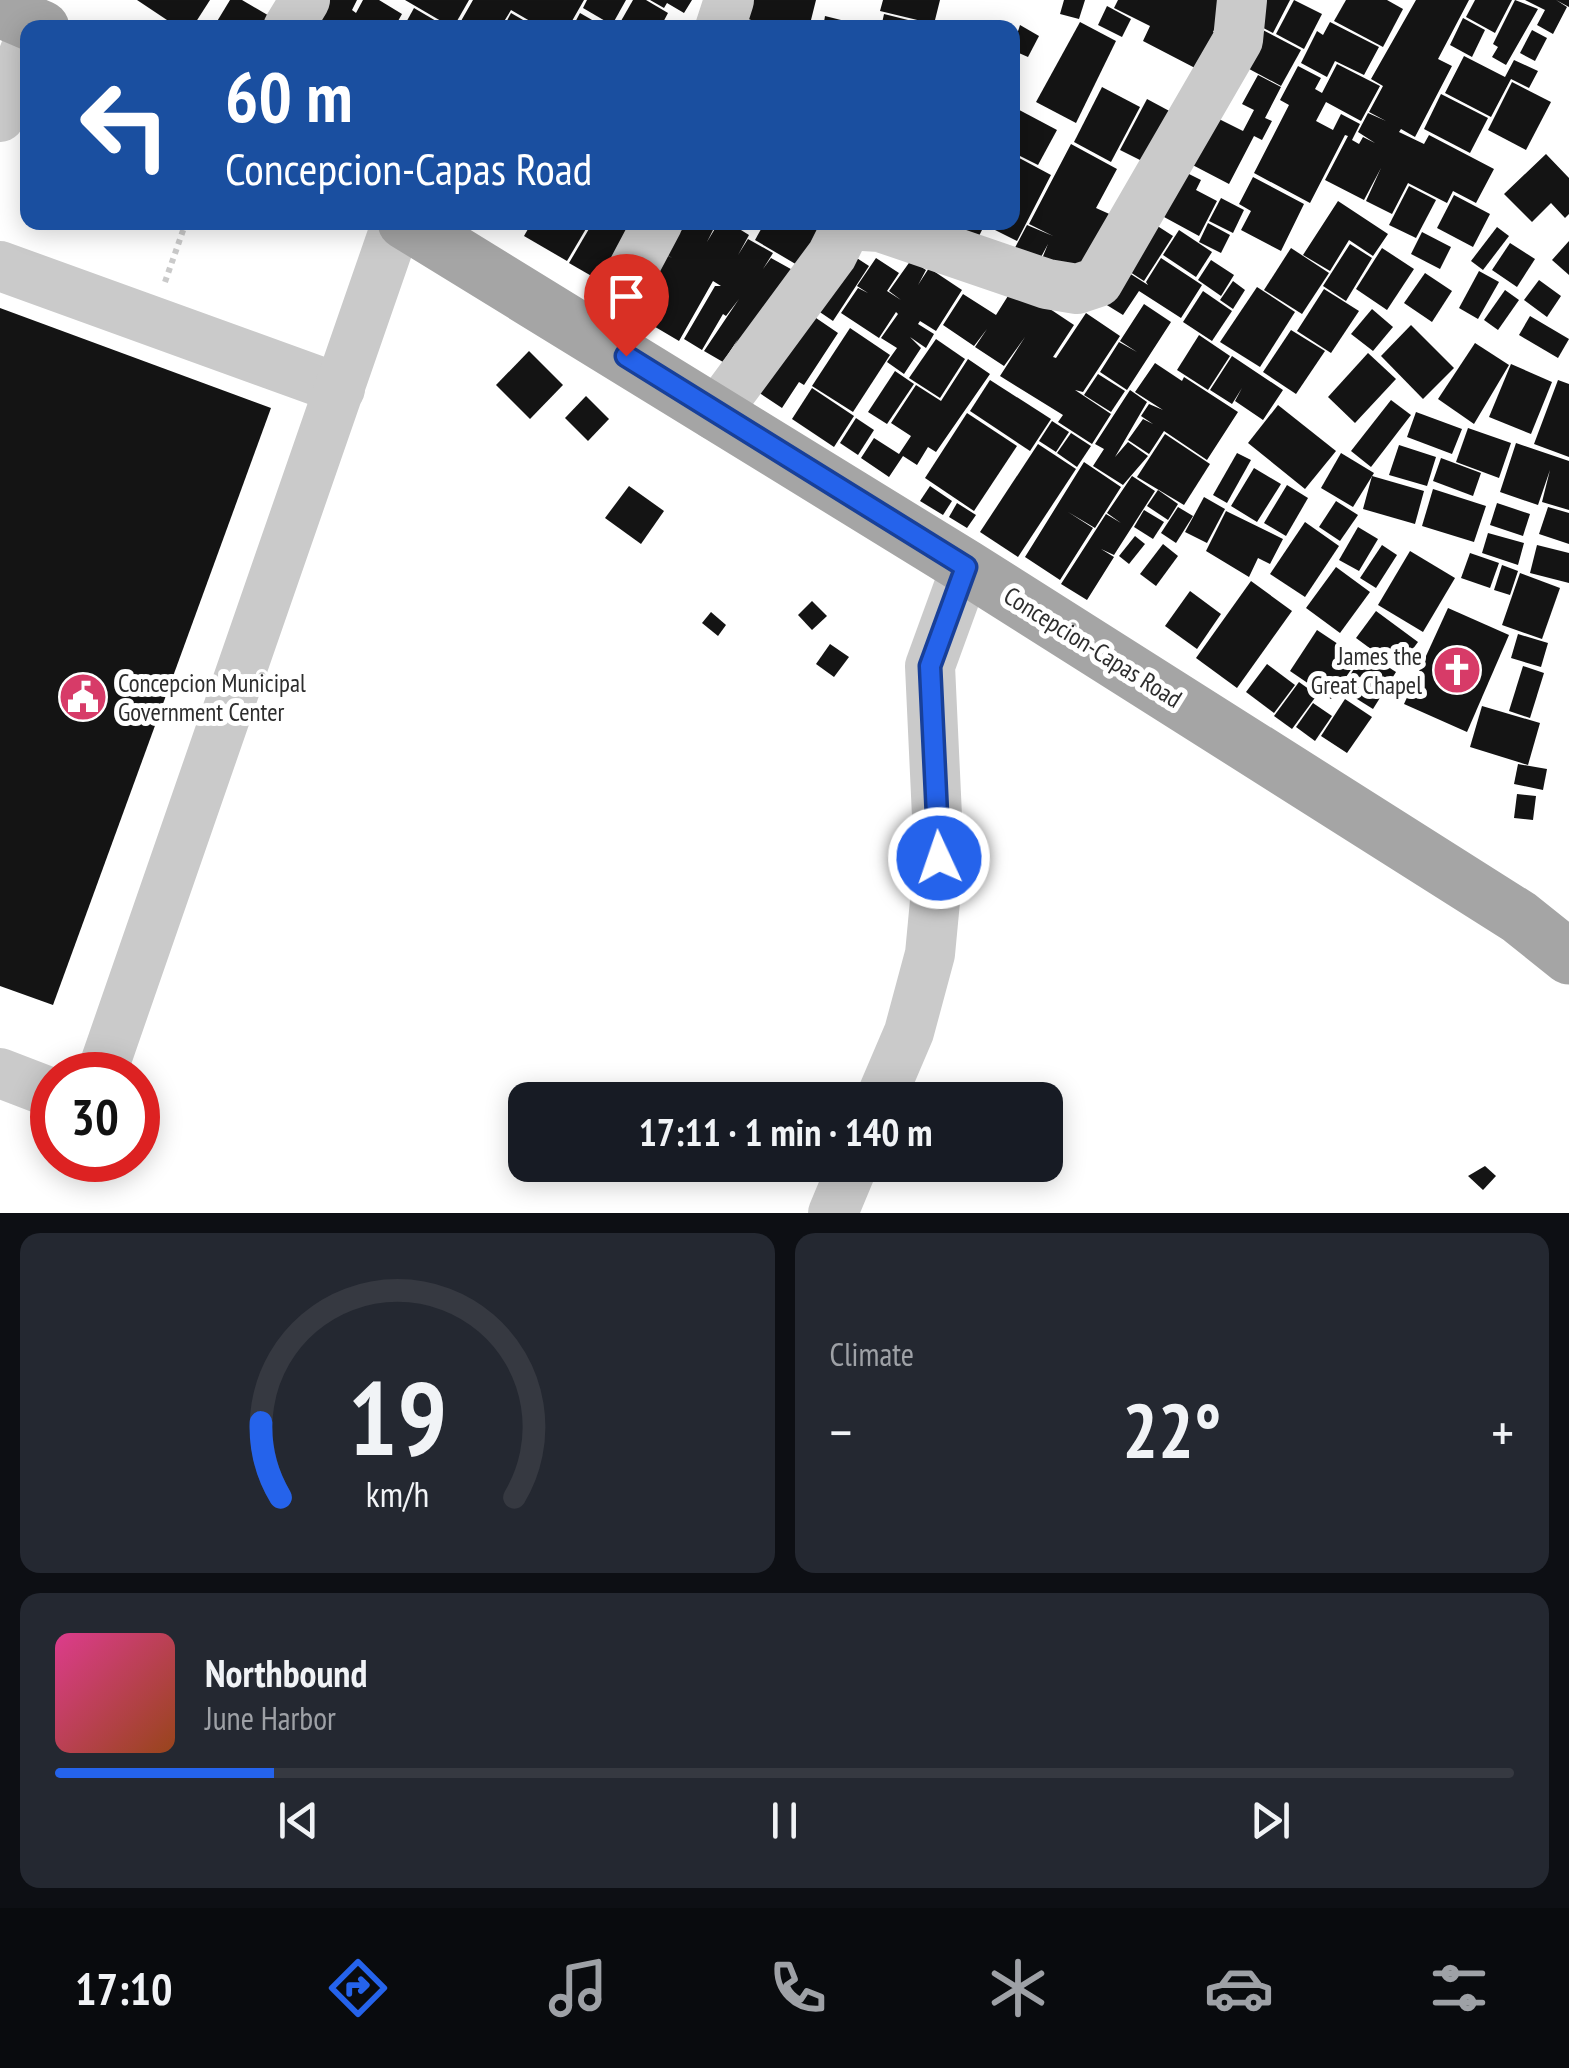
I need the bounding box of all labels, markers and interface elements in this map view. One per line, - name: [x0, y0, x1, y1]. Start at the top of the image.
- text: 60 m: [225, 51, 353, 141]
- icon: left: [60, 60, 190, 190]
- text: Concepcion-Capas Road: [225, 139, 592, 197]
- pin: [584, 254, 669, 357]
- icon: arrive: [599, 269, 654, 324]
- street label: Concepcion-Capas Road: [998, 579, 1188, 715]
- place label: James the Great Chapel: [1311, 640, 1422, 701]
- church icon: James the Great Chapel: [1431, 644, 1483, 696]
- place label: Concepcion Municipal Government Center: [118, 667, 306, 728]
- public building icon: Concepcion Municipal Government Center: [57, 671, 109, 723]
- position arrow: [887, 806, 991, 910]
- speed limit sign: 30: [30, 1052, 160, 1182]
- text: 17:11 · 1 min · 140 m: [639, 1107, 932, 1156]
- text: Climate: [830, 1333, 914, 1375]
- text: 19: [348, 1349, 447, 1484]
- text: 22°: [1122, 1382, 1221, 1479]
- text: −: [830, 1396, 852, 1467]
- text: +: [1491, 1396, 1514, 1467]
- text: km/h: [366, 1471, 429, 1517]
- text: Northbound: [205, 1648, 367, 1697]
- text: June Harbor: [205, 1697, 336, 1739]
- icon: previous: [271, 1793, 326, 1848]
- icon: pause: [757, 1793, 812, 1848]
- icon: next: [1243, 1793, 1298, 1848]
- icon: directions: [323, 1953, 393, 2023]
- icon: music: [543, 1953, 613, 2023]
- icon: phone: [763, 1953, 833, 2023]
- icon: climate: [983, 1953, 1053, 2023]
- icon: car: [1204, 1953, 1274, 2023]
- icon: filters: [1424, 1953, 1494, 2023]
- text: 17:10: [75, 1959, 172, 2017]

